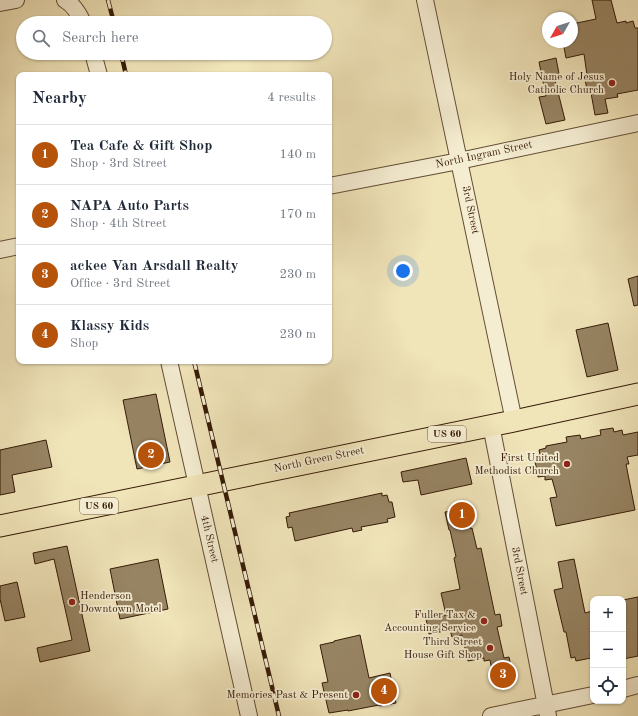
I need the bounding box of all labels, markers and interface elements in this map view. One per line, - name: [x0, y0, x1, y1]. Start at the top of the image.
- north arrow: [542, 12, 578, 48]
- search box: [16, 16, 332, 60]
- icon: search: [30, 27, 52, 49]
- text: Search here: [62, 31, 139, 46]
- place label: Holy Name of Jesus Catholic Church: [509, 72, 604, 96]
- marker: Holy Name of Jesus Catholic Church: [607, 78, 617, 88]
- text: Nearby: [32, 90, 87, 107]
- text: 4 results: [267, 91, 316, 104]
- text: Tea Cafe & Gift Shop: [70, 139, 212, 154]
- street label: North Ingram Street: [435, 139, 533, 171]
- text: 1: [41, 148, 49, 161]
- text: 140 m: [279, 148, 316, 161]
- text: Shop · 3rd Street: [70, 157, 167, 170]
- street label: 3rd Street: [460, 185, 480, 235]
- text: NAPA Auto Parts: [70, 199, 189, 214]
- text: 2: [41, 208, 49, 221]
- text: 170 m: [279, 208, 316, 221]
- text: Shop · 4th Street: [70, 217, 167, 230]
- text: ackee Van Arsdall Realty: [70, 259, 239, 274]
- your location: [393, 261, 413, 281]
- text: 3: [41, 268, 49, 281]
- text: 230 m: [279, 268, 316, 281]
- text: Office · 3rd Street: [70, 277, 171, 290]
- text: Klassy Kids: [70, 319, 149, 334]
- text: 4: [41, 328, 49, 341]
- text: 230 m: [279, 328, 316, 341]
- text: Shop: [70, 337, 98, 350]
- road number: US 60: [428, 426, 466, 442]
- pin: 2: [138, 440, 164, 470]
- street label: North Green Street: [273, 445, 365, 475]
- place label: First United Methodist Church: [474, 453, 559, 477]
- marker: First United Methodist Church: [562, 459, 572, 469]
- road number: US 60: [80, 498, 118, 514]
- pin: 1: [449, 500, 475, 530]
- street label: 4th Street: [198, 514, 220, 564]
- street label: 3rd Street: [509, 546, 529, 596]
- place label: Henderson Downtown Motel: [80, 591, 162, 615]
- map controls: [590, 596, 626, 704]
- button: +: [590, 596, 626, 632]
- marker: Henderson Downtown Motel: [67, 597, 77, 607]
- place label: Fuller Tax & Accounting Service: [384, 610, 476, 634]
- marker: Fuller Tax & Accounting Service: [479, 616, 489, 626]
- button: −: [590, 632, 626, 668]
- place label: Third Street House Gift Shop: [404, 637, 482, 661]
- marker: Third Street House Gift Shop: [485, 643, 495, 653]
- pin: 3: [490, 660, 516, 690]
- button: locate: [590, 668, 626, 704]
- pin: 4: [371, 676, 397, 706]
- place label: Memories Past & Present: [227, 690, 348, 701]
- marker: Memories Past & Present: [351, 690, 361, 700]

